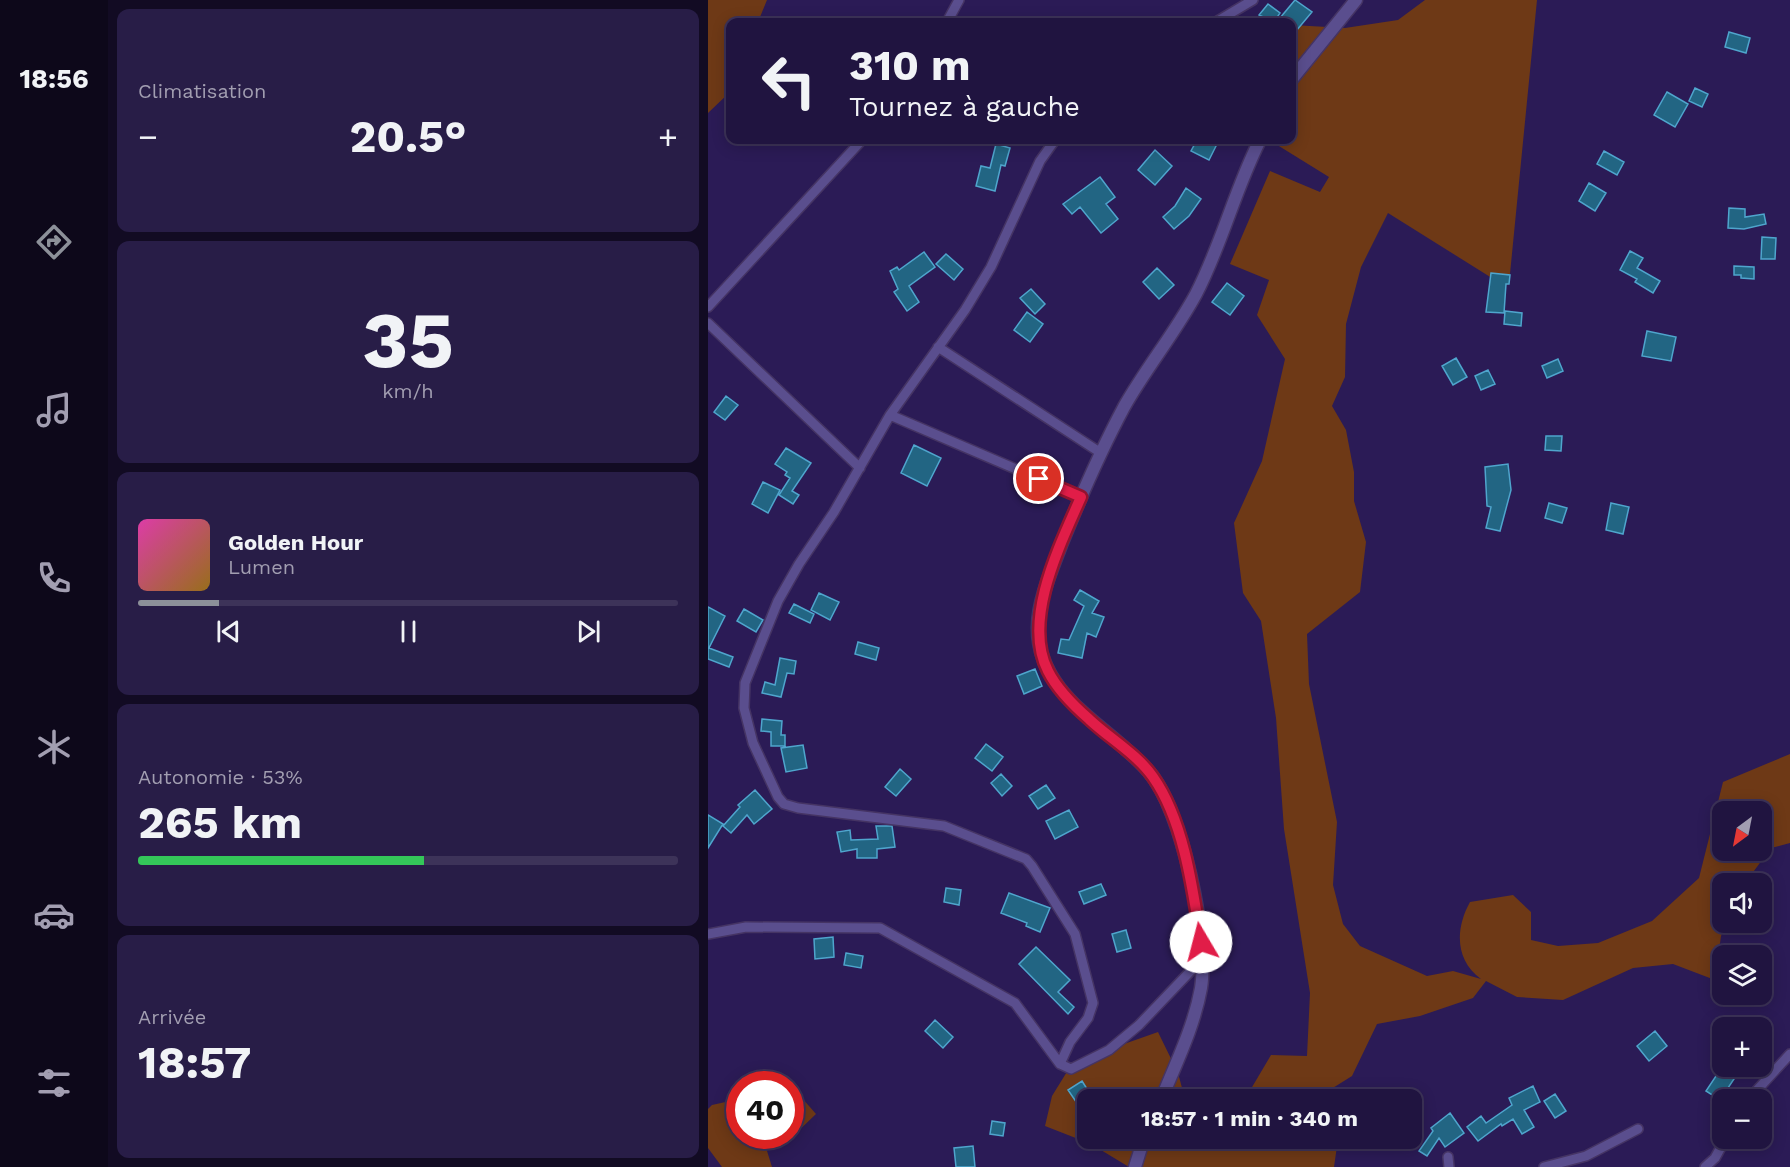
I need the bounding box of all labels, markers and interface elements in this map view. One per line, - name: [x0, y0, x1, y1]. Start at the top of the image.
- text: 310 m: [849, 41, 971, 90]
- icon: left: [750, 42, 828, 120]
- text: 18:56: [19, 63, 89, 95]
- text: Climatisation: [138, 79, 266, 103]
- text: Tournez à gauche: [849, 91, 1080, 123]
- text: 20.5°: [350, 110, 466, 163]
- text: −: [138, 117, 158, 156]
- text: +: [658, 117, 678, 156]
- icon: directions: [33, 221, 75, 263]
- text: 35: [362, 294, 454, 386]
- text: km/h: [382, 379, 434, 403]
- icon: music: [33, 389, 75, 431]
- pin: [1013, 453, 1064, 504]
- icon: arrive: [1022, 462, 1055, 495]
- text: Golden Hour: [228, 530, 363, 555]
- text: Lumen: [228, 555, 295, 579]
- icon: phone: [33, 557, 75, 599]
- icon: previous: [212, 615, 245, 648]
- icon: pause: [392, 615, 425, 648]
- icon: next: [572, 615, 605, 648]
- icon: climate: [33, 726, 75, 768]
- text: Autonomie · 53%: [138, 765, 303, 789]
- text: 265 km: [138, 796, 302, 849]
- north arrow: [1712, 801, 1772, 861]
- map controls: [1712, 801, 1772, 1149]
- button: sound: [1712, 873, 1772, 933]
- icon: car: [33, 894, 75, 936]
- position arrow: [1169, 910, 1233, 974]
- button: layers: [1712, 945, 1772, 1005]
- text: Arrivée: [138, 1005, 206, 1029]
- button: +: [1712, 1017, 1772, 1077]
- text: 18:57: [138, 1036, 251, 1089]
- icon: filters: [33, 1062, 75, 1104]
- speed limit sign: 40: [726, 1071, 804, 1149]
- button: −: [1712, 1089, 1772, 1149]
- text: 18:57 · 1 min · 340 m: [1141, 1106, 1358, 1131]

